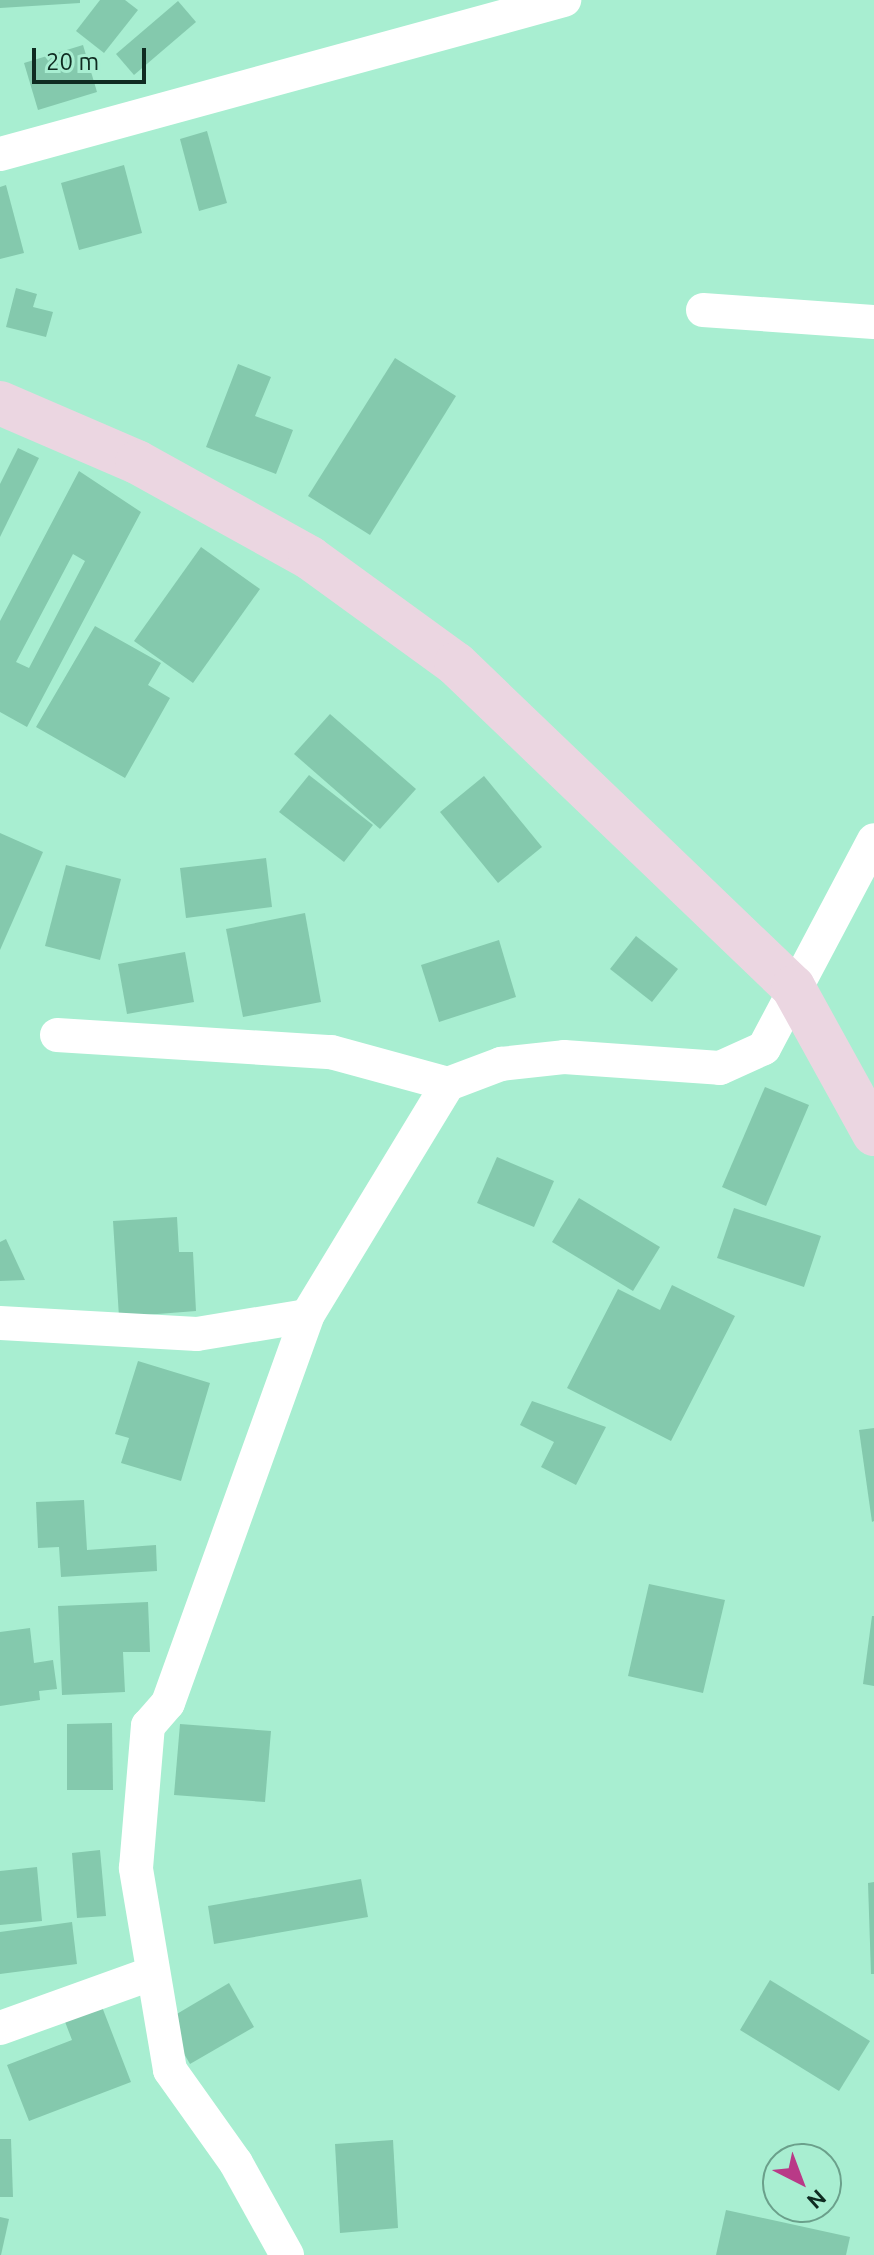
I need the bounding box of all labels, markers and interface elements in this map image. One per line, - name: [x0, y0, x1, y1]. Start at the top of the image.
- scale bar: [36, 32, 150, 82]
- text: 20 m: [46, 48, 99, 75]
- north arrow: [762, 2143, 842, 2223]
- text: N: [803, 2185, 832, 2214]

